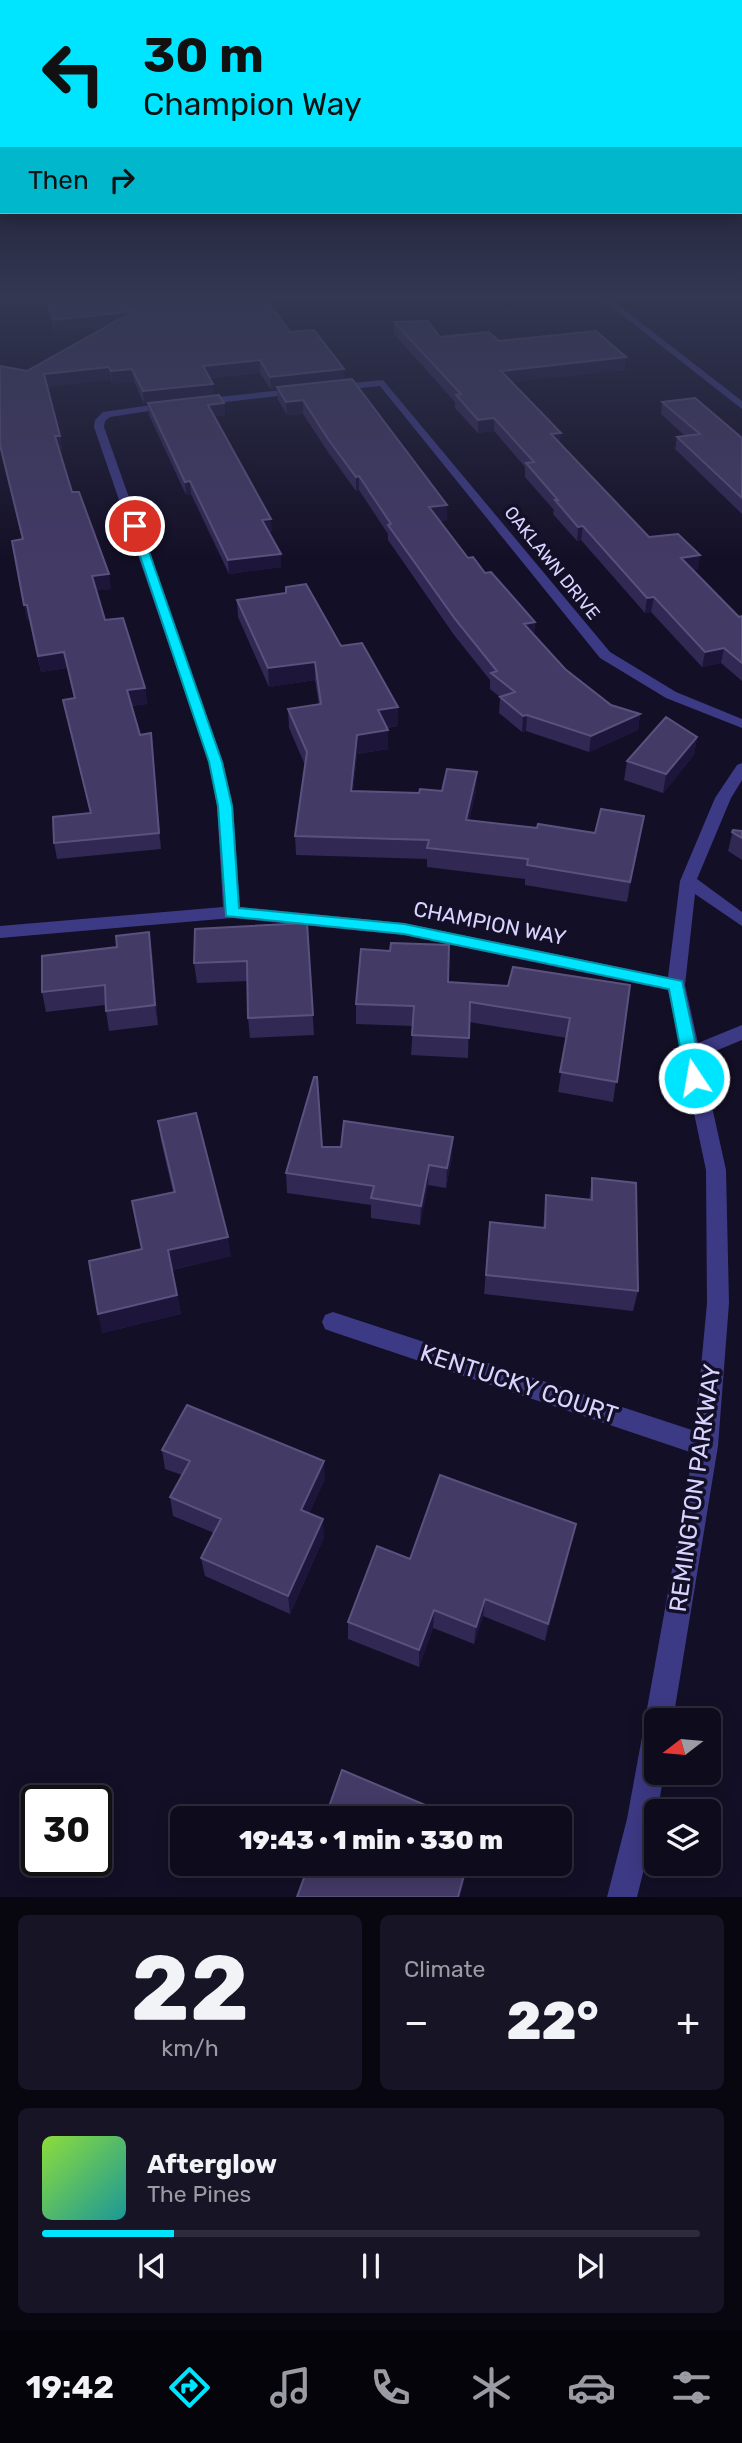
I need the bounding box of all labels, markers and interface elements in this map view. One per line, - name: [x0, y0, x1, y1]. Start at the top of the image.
- text: 30 m: [143, 26, 264, 84]
- icon: left: [28, 28, 119, 119]
- text: Champion Way: [143, 85, 362, 123]
- icon: right: [103, 161, 141, 199]
- text: Then: [28, 165, 89, 196]
- pin: [105, 496, 165, 556]
- street label: OAKLAWN DRIVE: [499, 502, 605, 624]
- icon: arrive: [116, 507, 154, 545]
- street label: CHAMPION WAY: [412, 896, 568, 950]
- position arrow: [657, 1041, 731, 1115]
- street label: KENTUCKY COURT: [417, 1339, 621, 1429]
- street label: REMINGTON PARKWAY: [664, 1362, 726, 1614]
- north arrow: [644, 1708, 721, 1785]
- map controls: [644, 1708, 721, 1876]
- speed limit sign: 30: [21, 1785, 112, 1876]
- button: layers: [644, 1799, 721, 1876]
- text: 19:43 · 1 min · 330 m: [239, 1825, 503, 1856]
- text: 22: [131, 1934, 249, 2042]
- text: Climate: [404, 1955, 485, 1983]
- text: 22°: [506, 1990, 599, 2052]
- text: −: [404, 1999, 429, 2045]
- text: +: [676, 1999, 700, 2045]
- text: km/h: [161, 2034, 219, 2062]
- text: Afterglow: [147, 2149, 277, 2180]
- text: The Pines: [147, 2180, 251, 2208]
- icon: previous: [133, 2247, 171, 2285]
- icon: pause: [352, 2247, 390, 2285]
- icon: next: [571, 2247, 609, 2285]
- icon: directions: [165, 2363, 214, 2412]
- icon: music: [266, 2363, 315, 2412]
- icon: phone: [366, 2363, 415, 2412]
- icon: climate: [467, 2363, 516, 2412]
- icon: car: [567, 2363, 616, 2412]
- icon: filters: [667, 2363, 716, 2412]
- text: 19:42: [26, 2368, 114, 2406]

